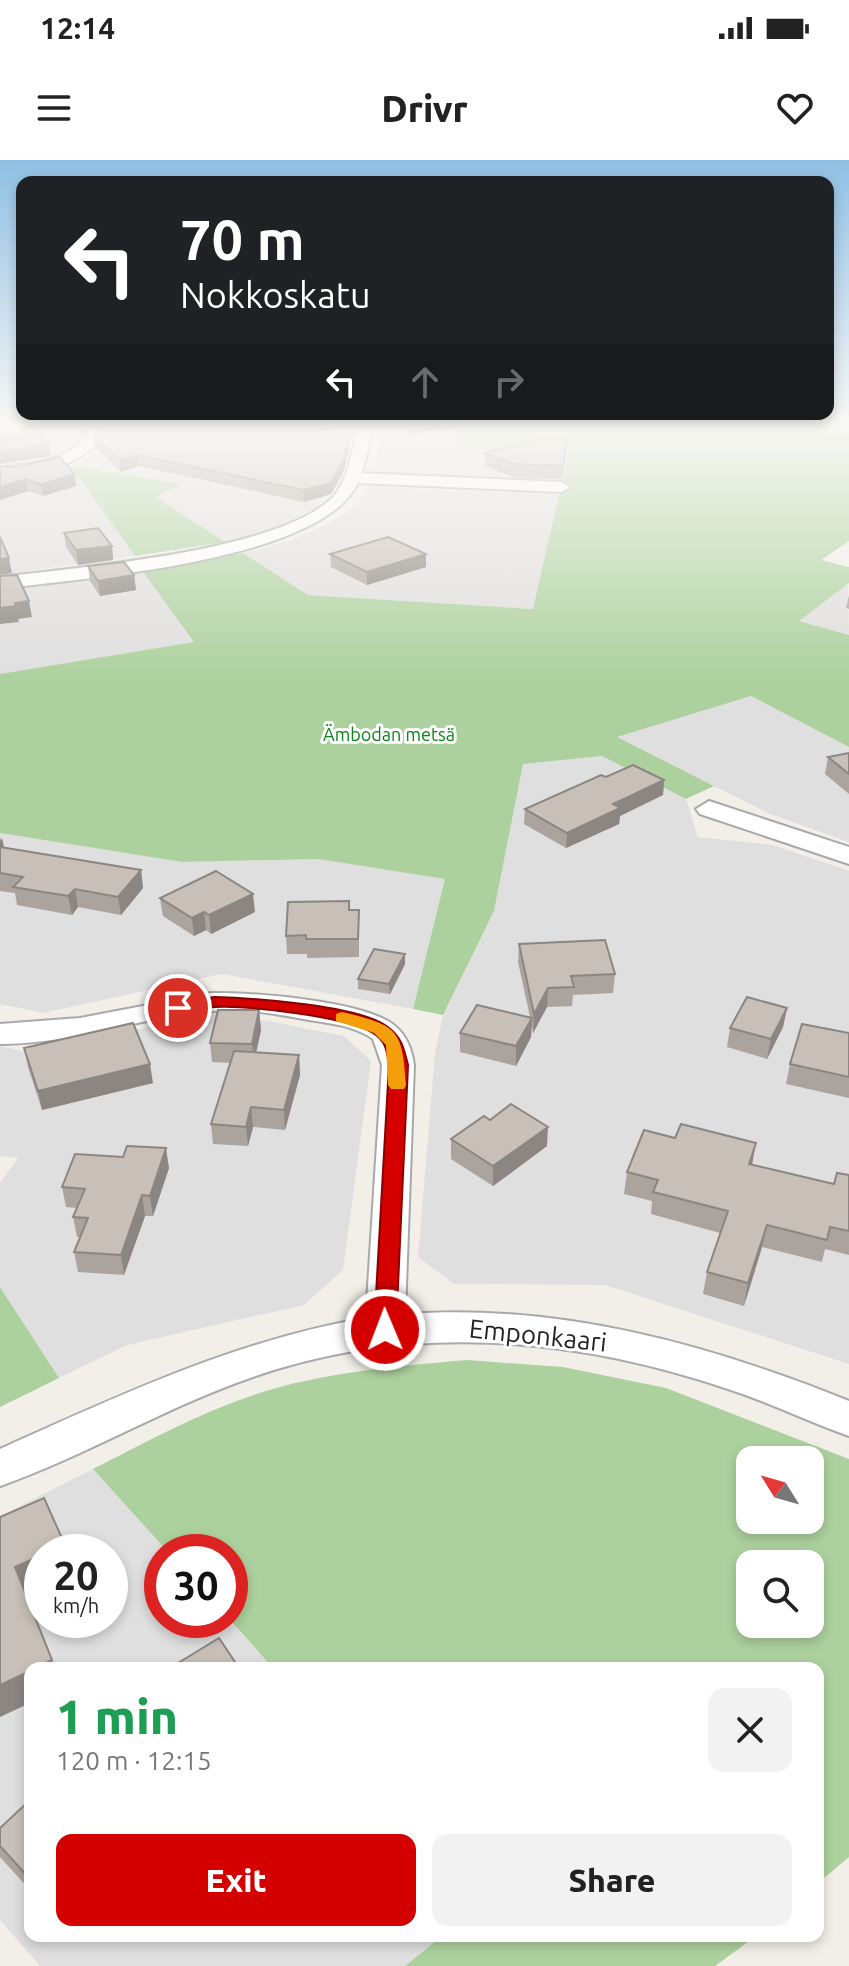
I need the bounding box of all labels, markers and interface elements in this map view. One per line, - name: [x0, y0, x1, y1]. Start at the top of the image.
- text: 12:14: [40, 11, 115, 45]
- icon: menu: [32, 86, 76, 130]
- icon: heart: [773, 86, 817, 130]
- text: Drivr: [381, 88, 468, 129]
- icon: left: [48, 208, 152, 312]
- text: 70 m: [180, 208, 305, 271]
- text: Nokkoskatu: [180, 274, 370, 315]
- icon: left: [319, 360, 363, 404]
- icon: ahead: [403, 360, 447, 404]
- icon: right: [487, 360, 531, 404]
- park label: Ämbodan metsä: [323, 724, 455, 744]
- pin: [144, 974, 212, 1042]
- icon: arrive: [156, 986, 200, 1030]
- position arrow: [343, 1288, 427, 1372]
- street label: Emponkaari: [468, 1313, 608, 1357]
- north arrow: [736, 1446, 824, 1534]
- map controls: [736, 1446, 824, 1638]
- speed limit sign: 30: [144, 1534, 248, 1638]
- button: search: [736, 1550, 824, 1638]
- text: 20: [53, 1553, 99, 1598]
- text: km/h: [53, 1594, 99, 1617]
- button: close: [708, 1688, 792, 1772]
- text: 1 min: [56, 1689, 178, 1743]
- text: 120 m · 12:15: [56, 1746, 212, 1775]
- button: Exit: [56, 1834, 416, 1926]
- button: Share: [432, 1834, 792, 1926]

